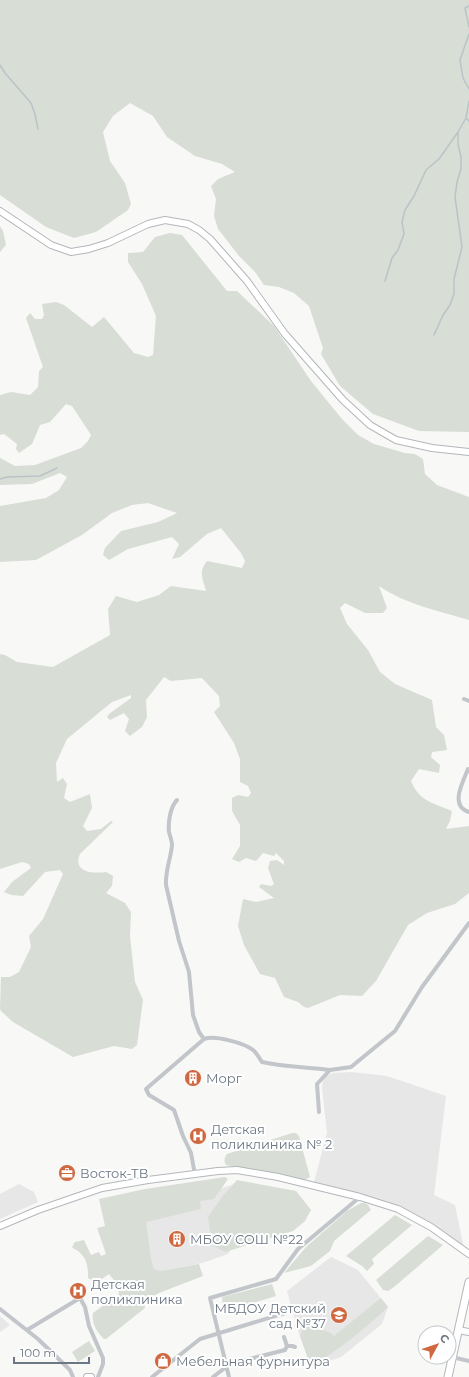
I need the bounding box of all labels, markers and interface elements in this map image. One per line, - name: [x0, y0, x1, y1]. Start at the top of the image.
- building icon: Морг: [183, 1068, 203, 1088]
- place label: Морг: [206, 1070, 243, 1086]
- place label: Детская поликлиника № 2: [211, 1121, 332, 1152]
- hospital icon: Детская поликлиника № 2: [188, 1126, 208, 1146]
- office icon: Восток-ТВ: [57, 1163, 77, 1183]
- place label: Восток-ТВ: [80, 1165, 149, 1181]
- building icon: МБОУ СОШ №22: [167, 1229, 187, 1249]
- place label: МБОУ СОШ №22: [190, 1231, 303, 1247]
- place label: Детская поликлиника: [91, 1276, 183, 1307]
- hospital icon: Детская поликлиника: [68, 1281, 88, 1301]
- place label: МБДОУ Детский сад №37: [215, 1300, 326, 1331]
- school or university icon: МБДОУ Детский сад №37: [329, 1305, 349, 1325]
- north arrow: [417, 1325, 457, 1365]
- text: С: [437, 1331, 453, 1346]
- scale bar: [14, 1339, 89, 1365]
- text: 100 m: [20, 1345, 56, 1360]
- shop icon: Мебельная фурнитура: [153, 1351, 173, 1371]
- place label: Мебельная фурнитура: [176, 1353, 330, 1369]

